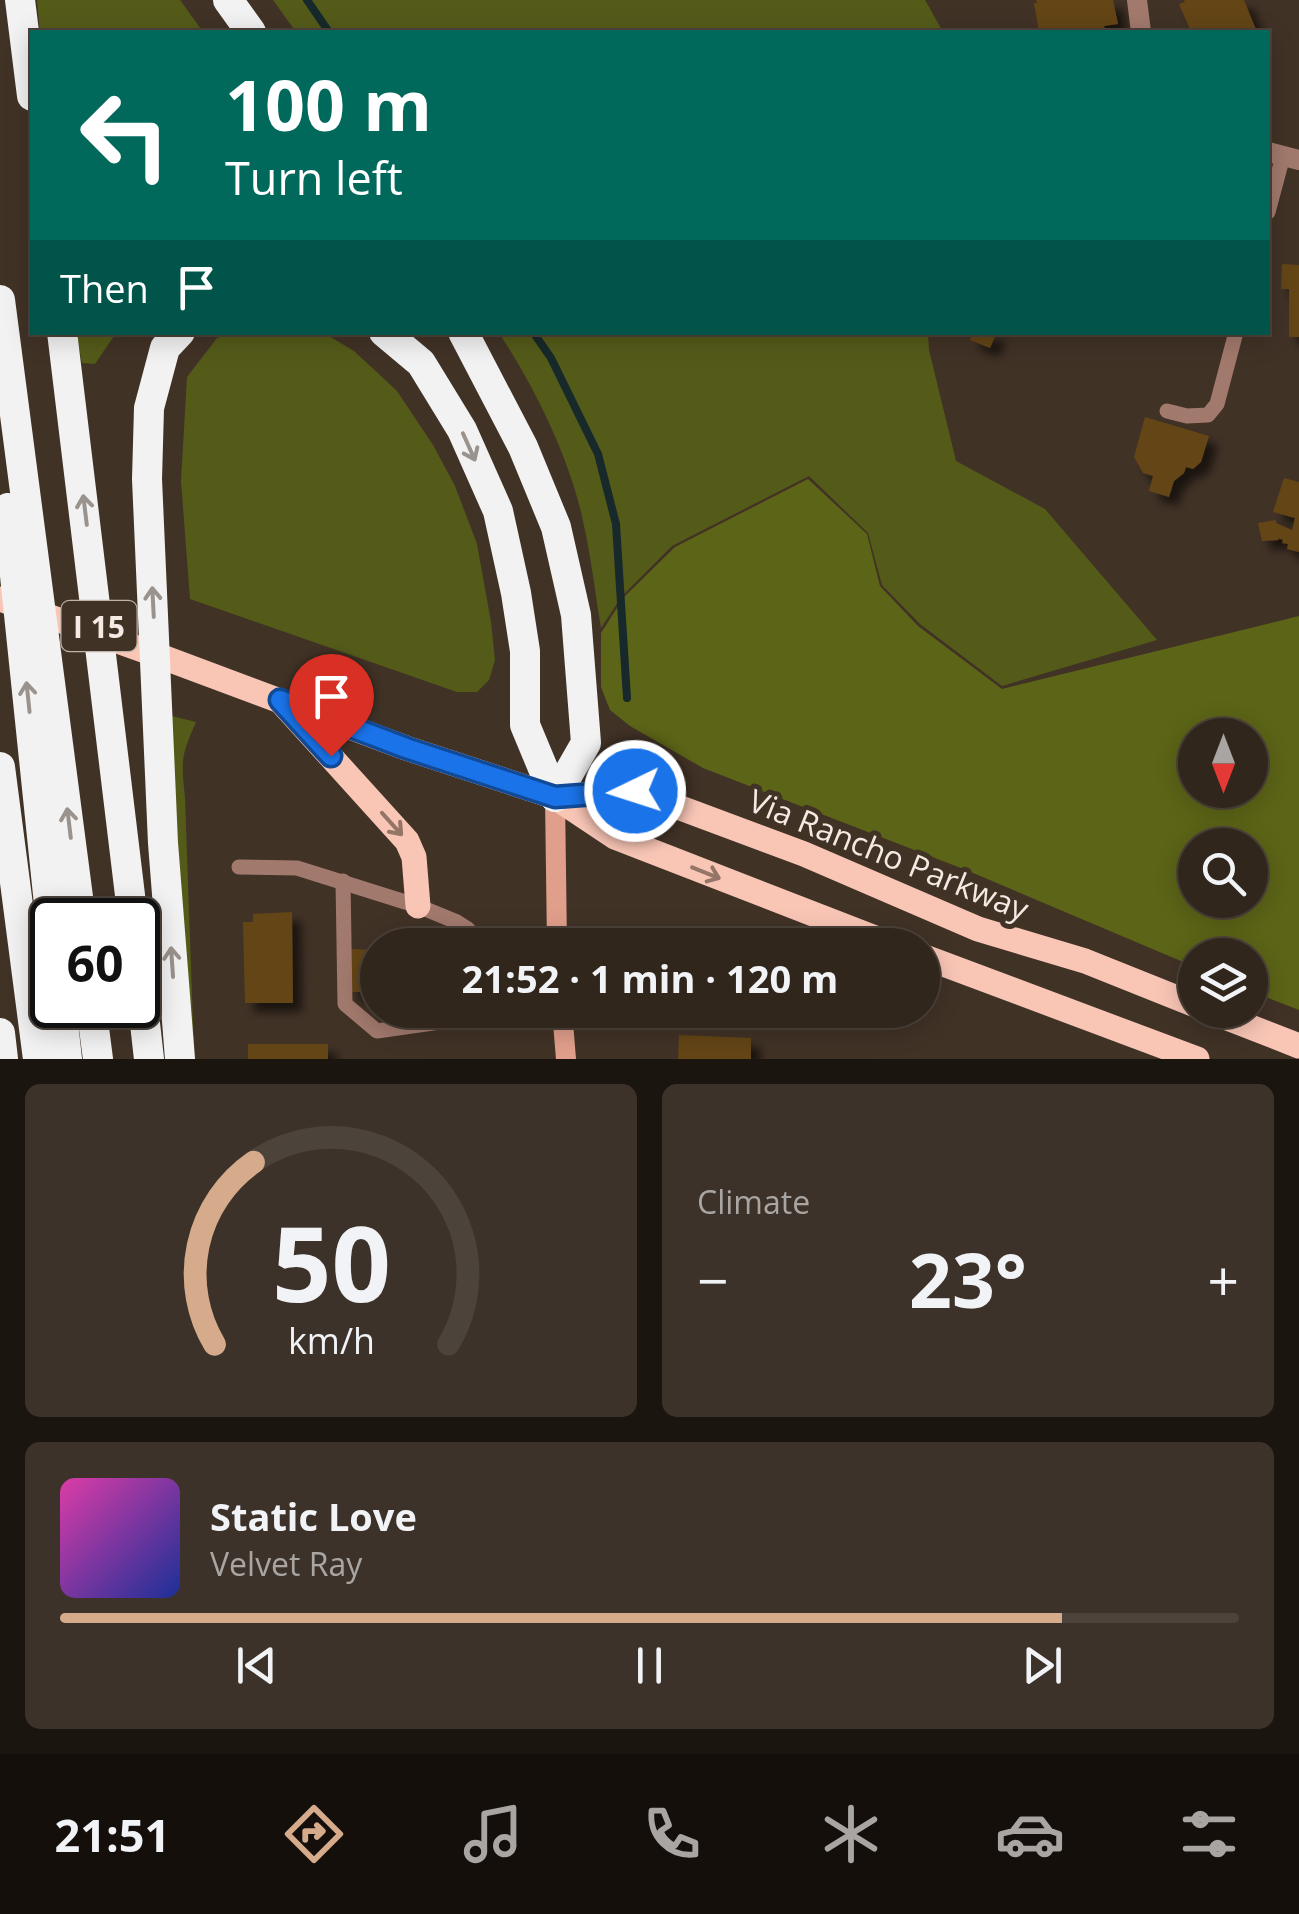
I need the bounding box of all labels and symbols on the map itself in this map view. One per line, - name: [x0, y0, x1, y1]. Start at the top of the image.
- one-way arrow: [461, 431, 480, 461]
- one-way arrow: [75, 495, 93, 527]
- one-way arrow: [143, 587, 162, 619]
- road number: I 15: [62, 601, 136, 651]
- pin: [289, 654, 374, 757]
- one-way arrow: [18, 681, 37, 713]
- north arrow: [1178, 718, 1268, 808]
- position arrow: [583, 739, 687, 843]
- street label: Via Rancho Parkway: [743, 778, 1036, 930]
- one-way arrow: [59, 808, 78, 840]
- one-way arrow: [381, 811, 404, 836]
- one-way arrow: [690, 865, 721, 883]
- speed limit sign: 60: [30, 898, 160, 1028]
- one-way arrow: [163, 946, 182, 978]

